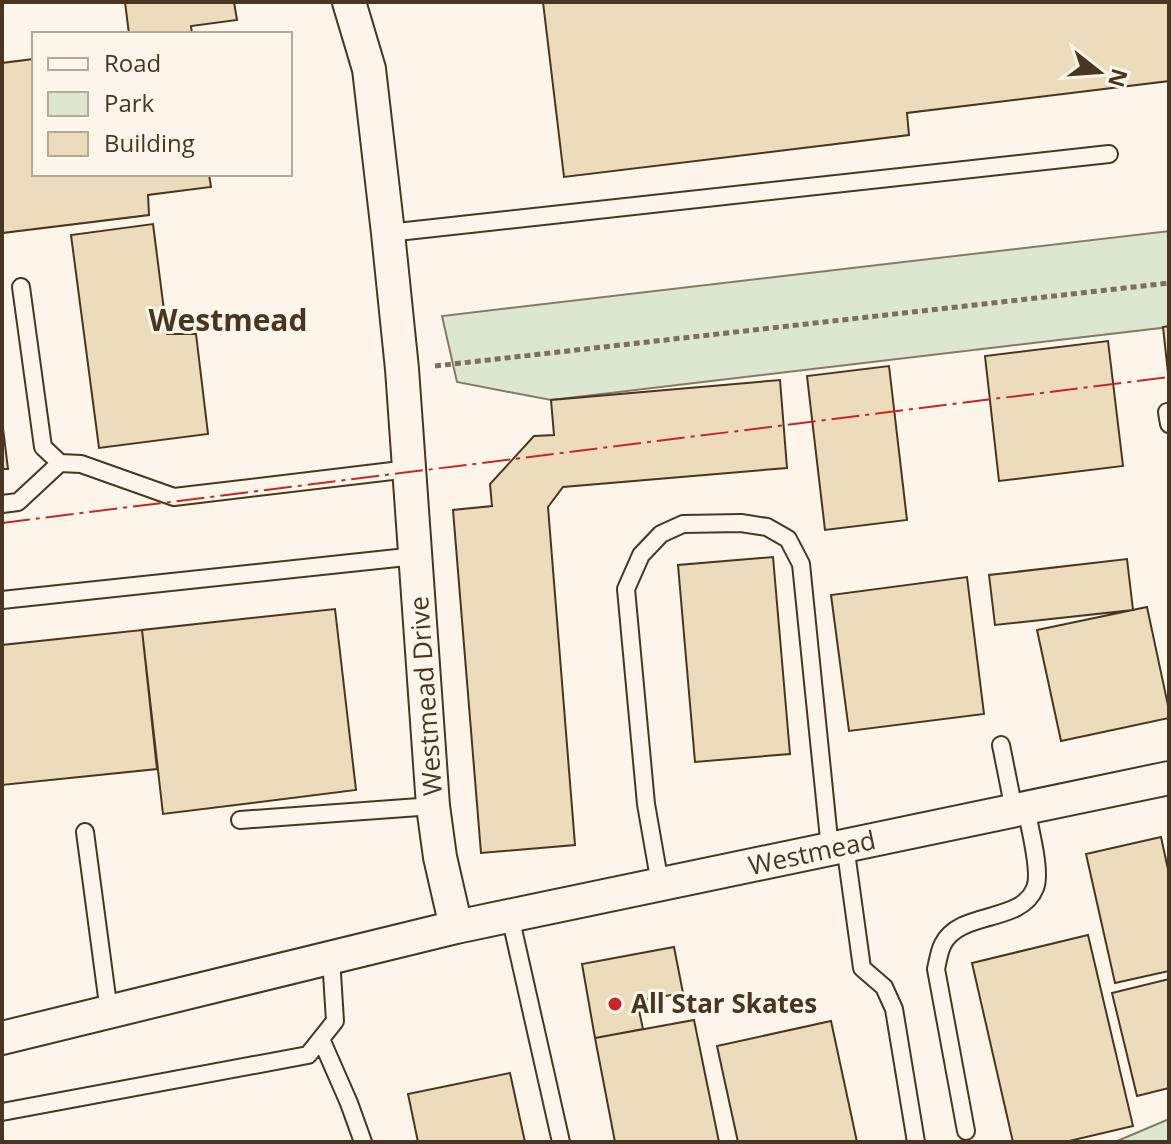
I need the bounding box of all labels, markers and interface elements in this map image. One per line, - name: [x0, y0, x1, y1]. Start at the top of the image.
- legend: [32, 32, 292, 176]
- north arrow: [1059, 32, 1139, 112]
- text: Road: [104, 46, 161, 79]
- text: N: [1102, 65, 1136, 91]
- text: Park: [104, 86, 155, 119]
- text: Building: [104, 126, 195, 159]
- district label: Westmead: [149, 299, 307, 340]
- street label: Westmead Drive: [400, 595, 450, 797]
- street label: Westmead: [745, 821, 879, 883]
- place label: All Star Skates: [631, 985, 817, 1021]
- marker: All Star Skates: [606, 995, 624, 1013]

